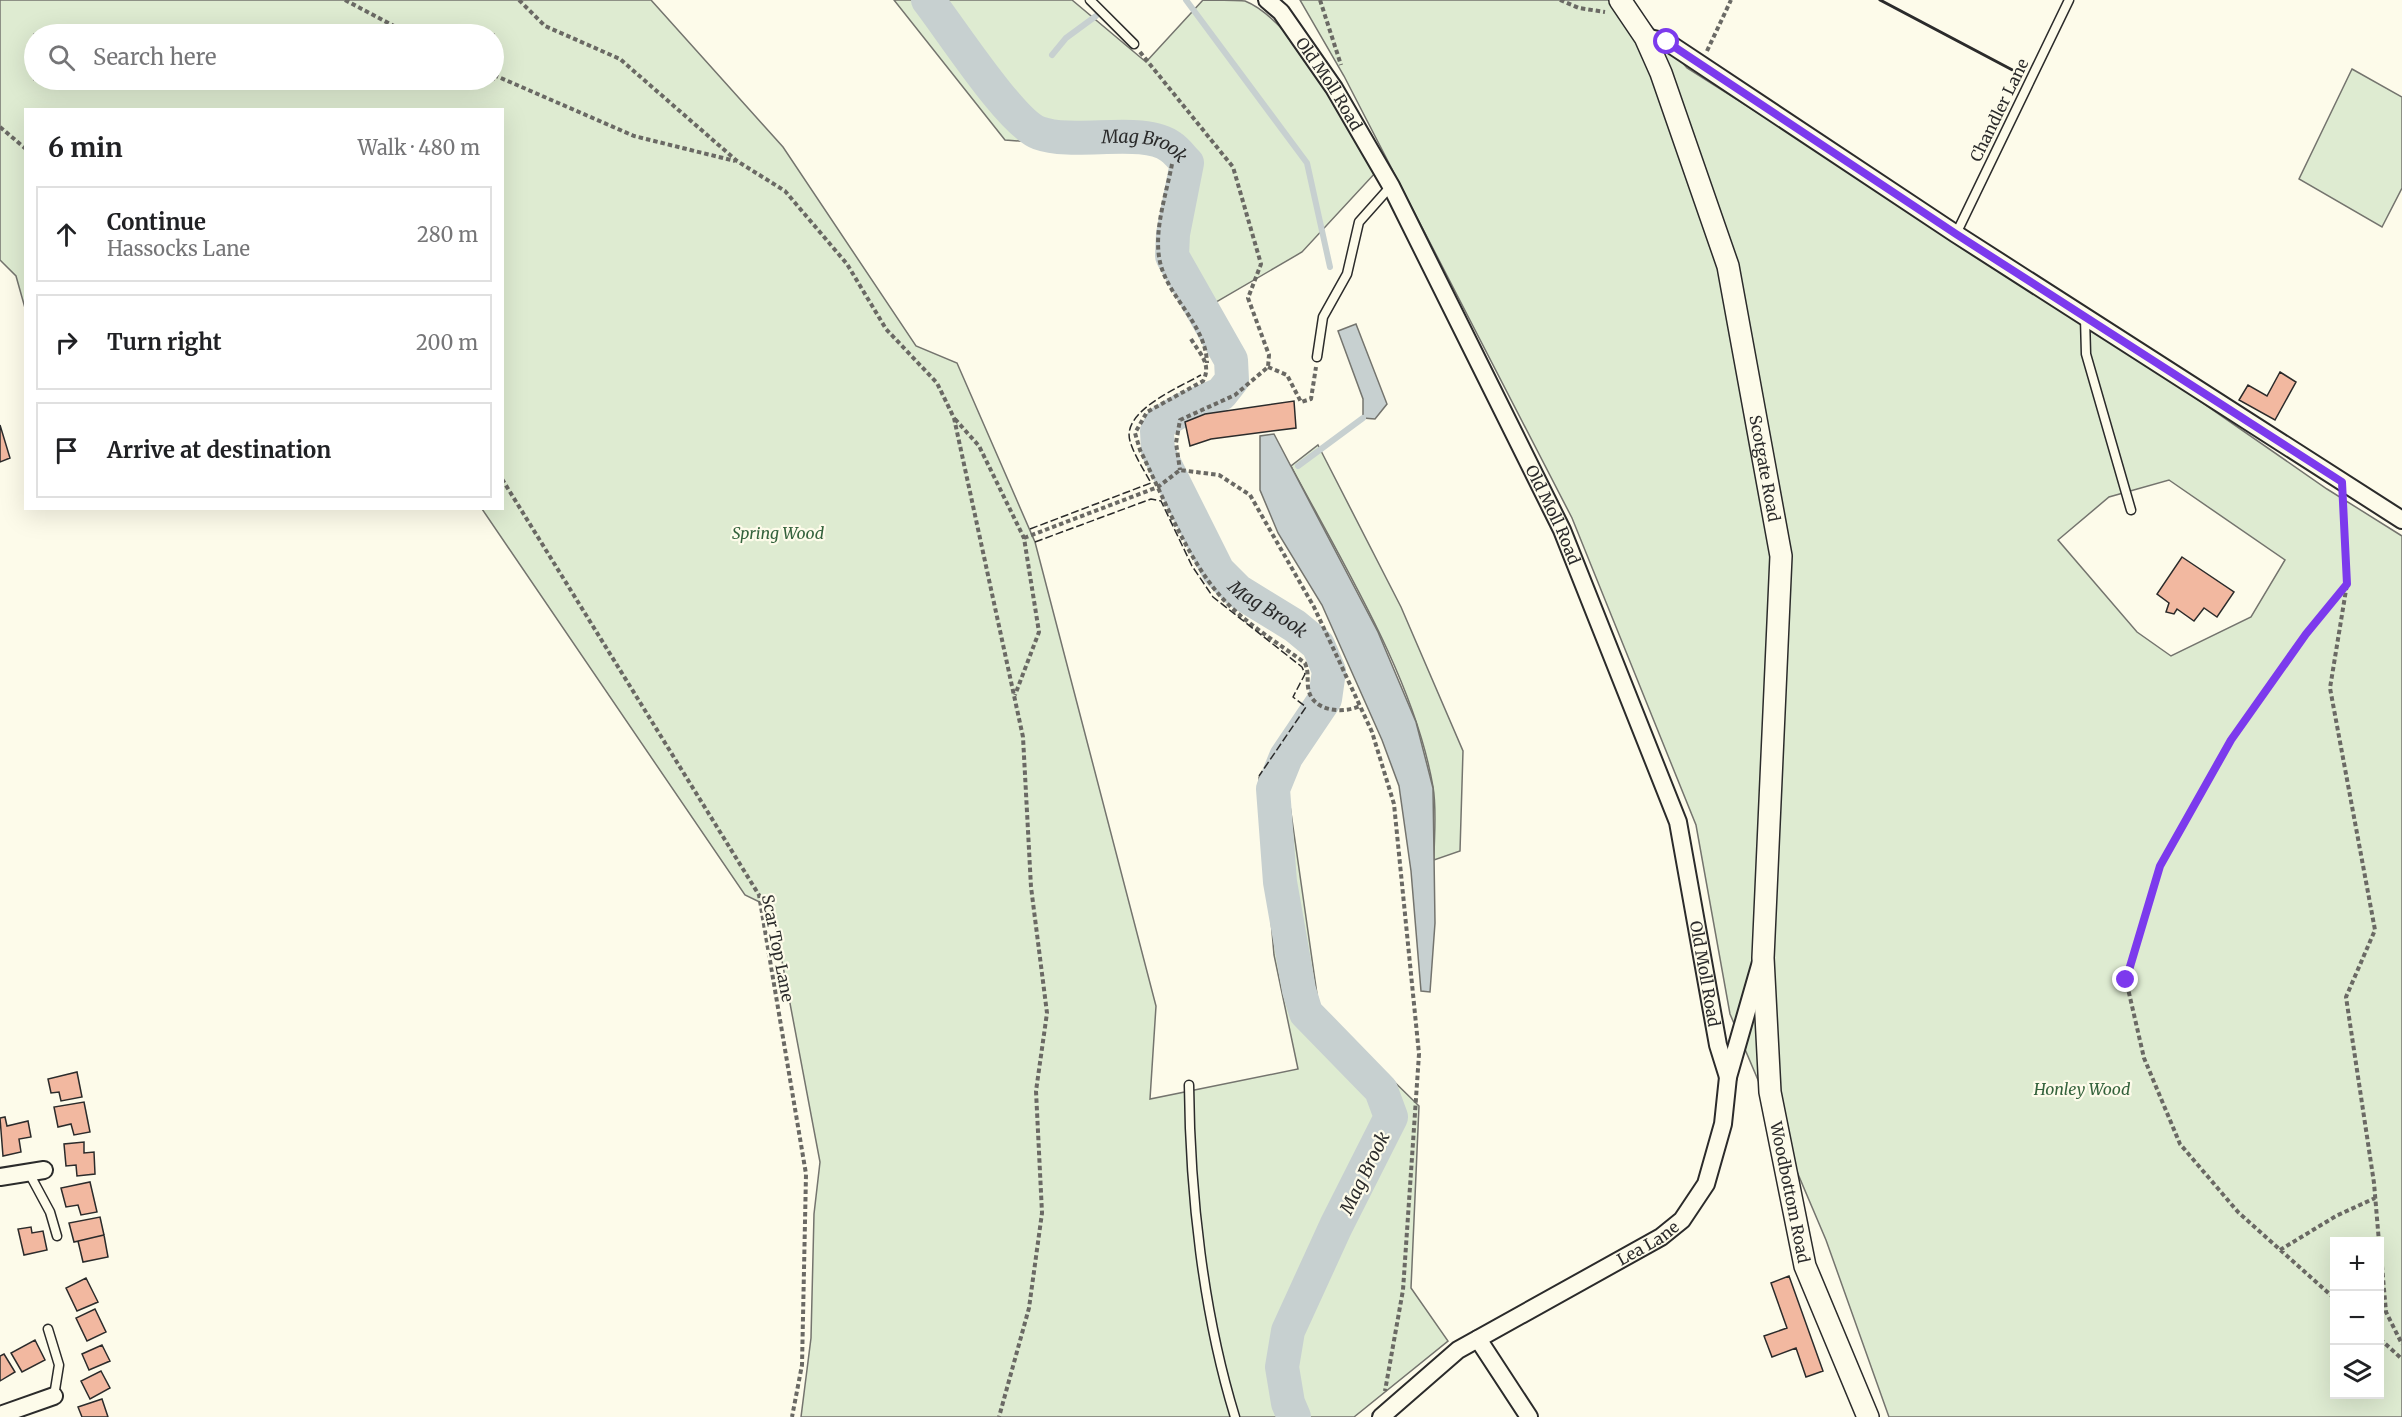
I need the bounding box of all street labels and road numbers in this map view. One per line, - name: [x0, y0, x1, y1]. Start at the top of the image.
- street label: Old Moll Road: [1292, 33, 1367, 134]
- street label: Chandler Lane: [1965, 55, 2033, 165]
- street label: Scotgate Road: [1745, 413, 1785, 524]
- street label: Old Moll Road: [1521, 462, 1585, 568]
- street label: Scar Top Lane: [758, 893, 798, 1003]
- street label: Old Moll Road: [1686, 919, 1725, 1029]
- street label: Woodbottom Road: [1766, 1119, 1814, 1265]
- street label: Lea Lane: [1613, 1217, 1683, 1269]

